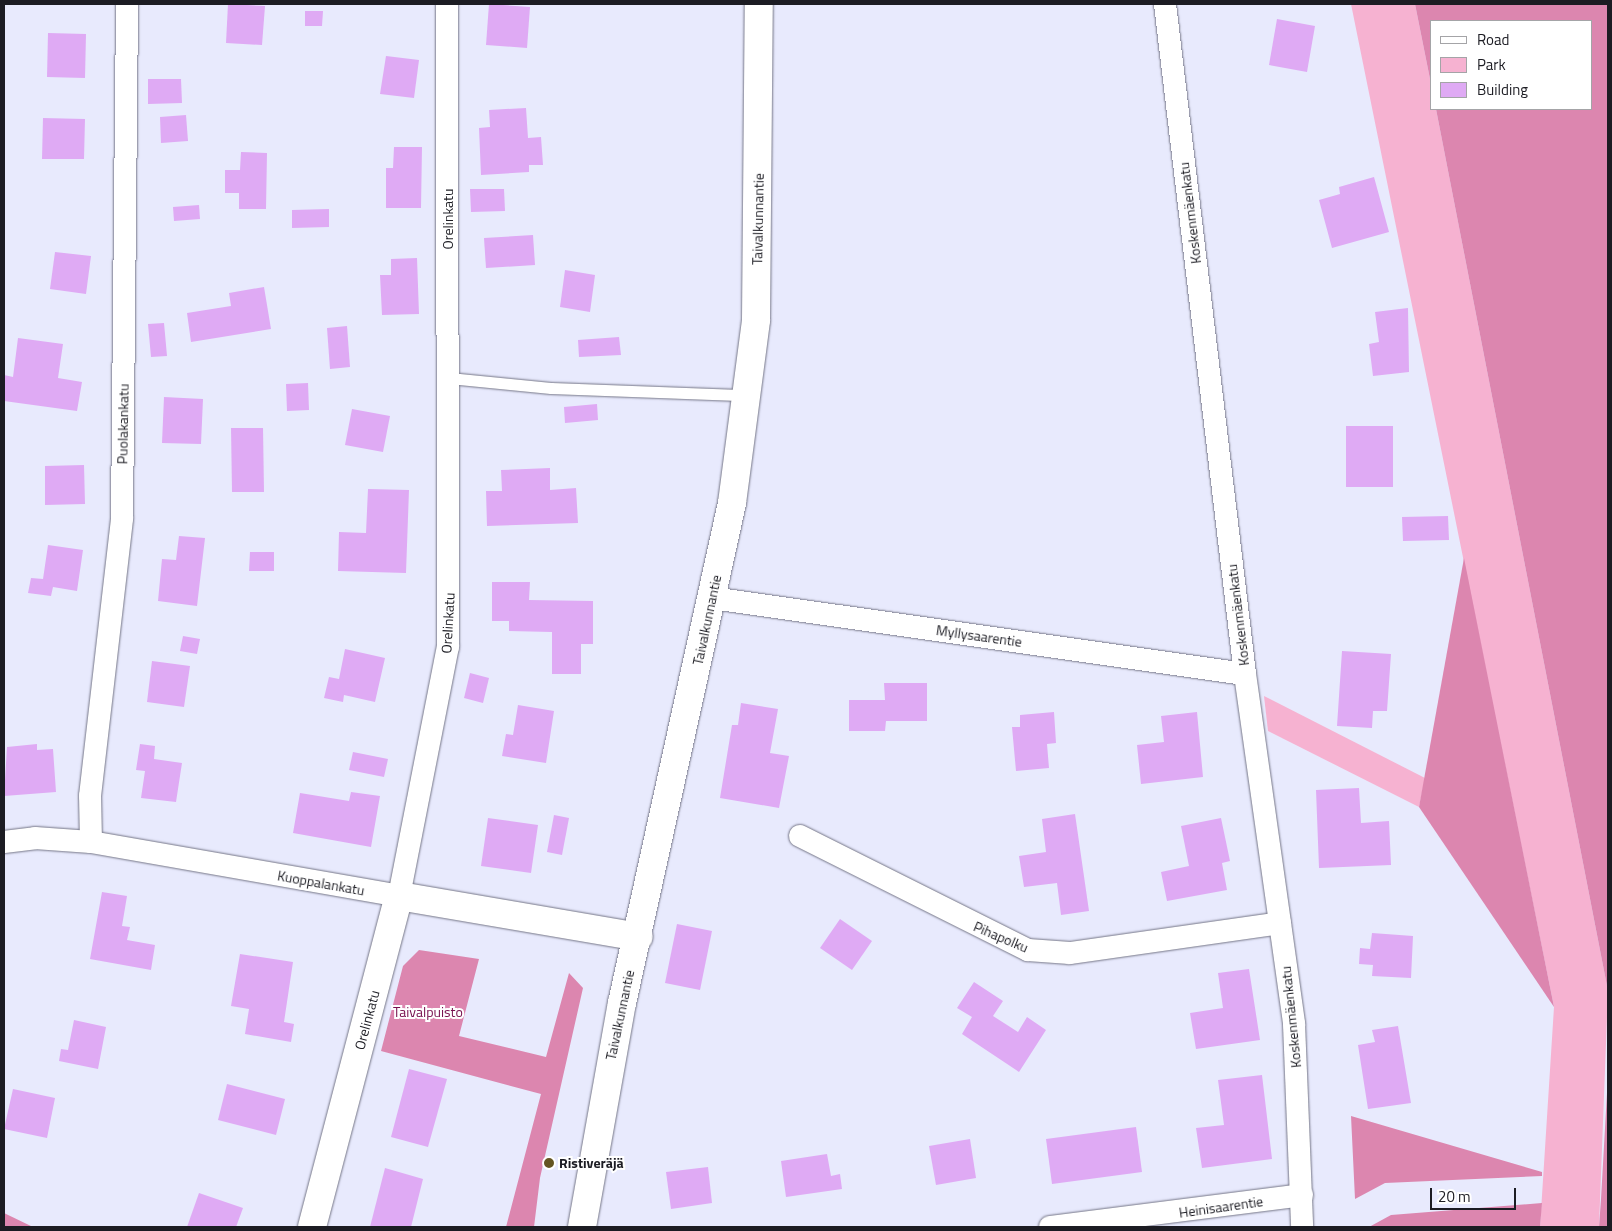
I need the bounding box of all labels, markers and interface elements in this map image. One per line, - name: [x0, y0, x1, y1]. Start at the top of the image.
- legend: [1430, 20, 1592, 110]
- text: Road: [1477, 28, 1509, 51]
- text: Park: [1477, 53, 1506, 76]
- text: Building: [1477, 78, 1528, 101]
- street label: Koskenmäenkatu: [1175, 161, 1205, 265]
- street label: Taivalkunnantie: [749, 173, 767, 265]
- street label: Orelinkatu: [440, 189, 456, 249]
- street label: Puolakankatu: [114, 384, 132, 464]
- street label: Koskenmäenkatu: [1223, 563, 1253, 667]
- street label: Taivalkunnantie: [689, 573, 725, 667]
- street label: Orelinkatu: [438, 592, 458, 654]
- street label: Myllysaarentie: [935, 622, 1023, 650]
- street label: Kuoppalankatu: [276, 867, 366, 899]
- street label: Pihapolku: [971, 918, 1031, 956]
- street label: Koskenmäenkatu: [1277, 965, 1305, 1069]
- street label: Taivalkunnantie: [602, 968, 638, 1062]
- street label: Orelinkatu: [351, 988, 383, 1052]
- park label: Taivalpuisto: [393, 1004, 463, 1020]
- place label: Ristiveräjä: [559, 1155, 624, 1171]
- marker: Ristiveräjä: [543, 1157, 555, 1169]
- scale bar: [1432, 1178, 1518, 1210]
- text: 20 m: [1438, 1185, 1471, 1208]
- street label: Heinisaarentie: [1178, 1193, 1264, 1221]

